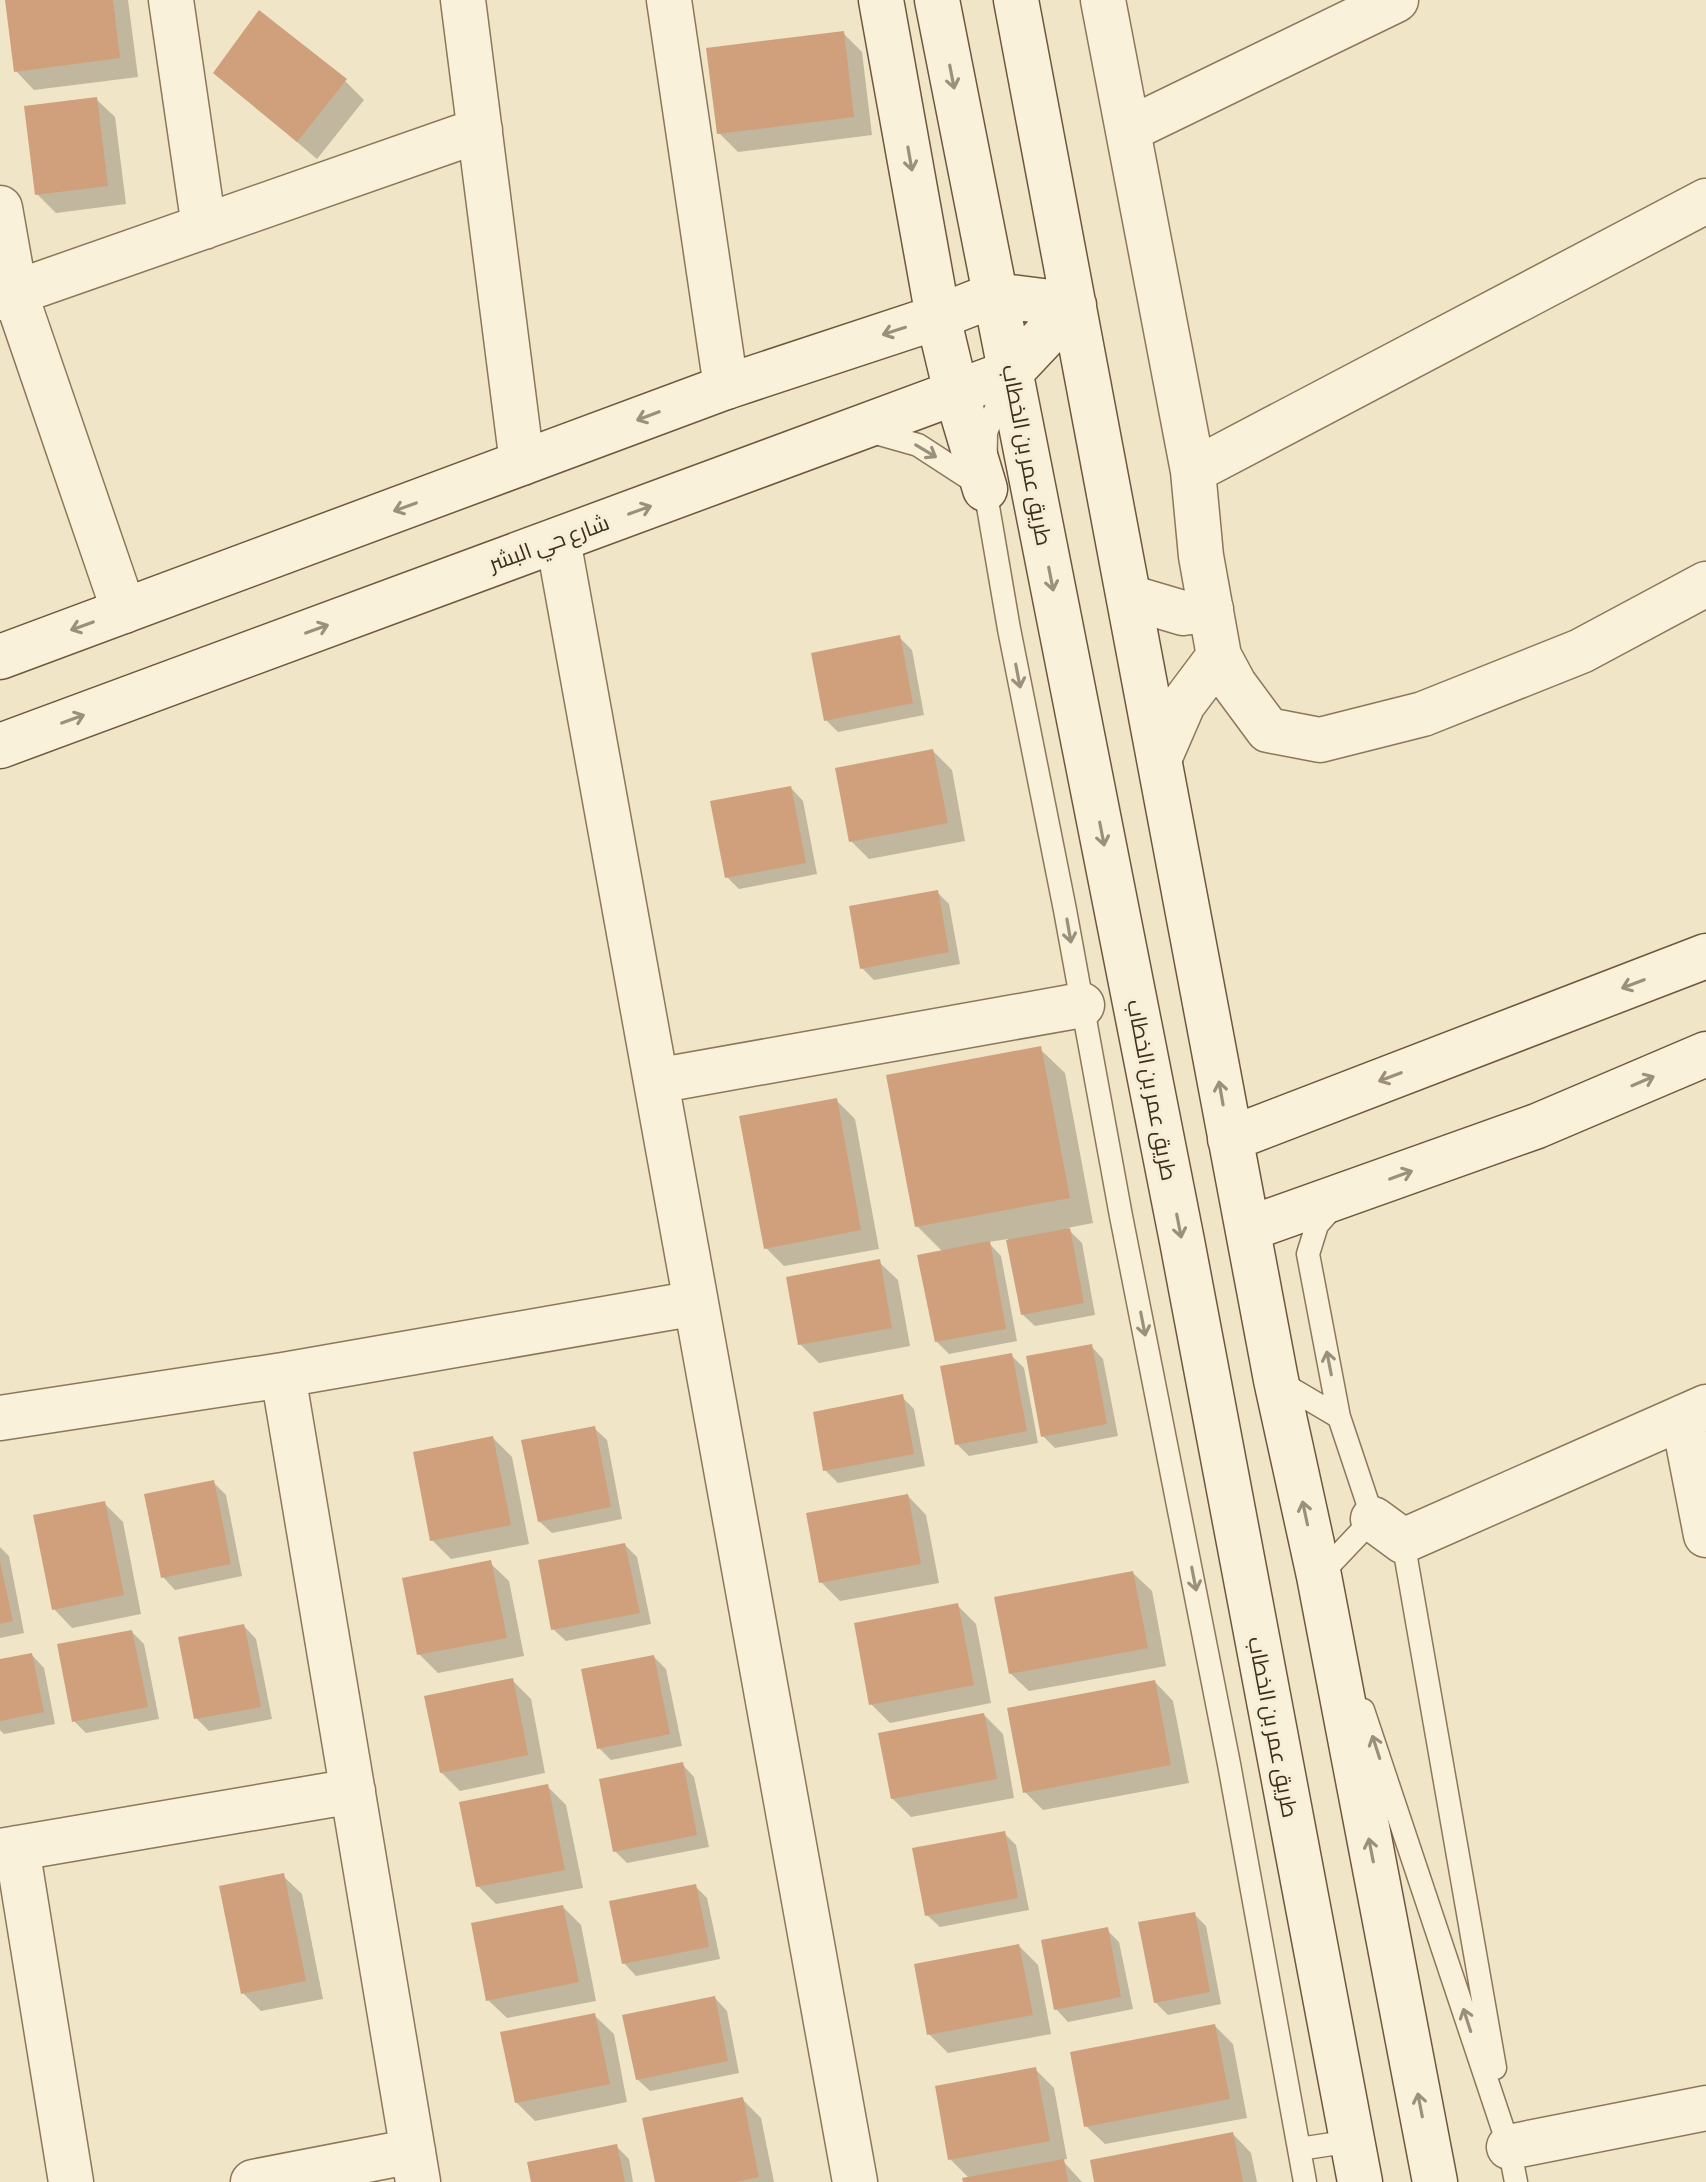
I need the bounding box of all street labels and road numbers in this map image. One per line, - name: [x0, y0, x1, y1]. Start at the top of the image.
- street label: طريق عمر بن الخطاب: [996, 362, 1057, 548]
- street label: شارع حي البشر: [484, 510, 614, 581]
- street label: طريق عمر بن الخطاب: [1121, 997, 1182, 1183]
- street label: طريق عمر بن الخطاب: [1242, 1634, 1303, 1820]

